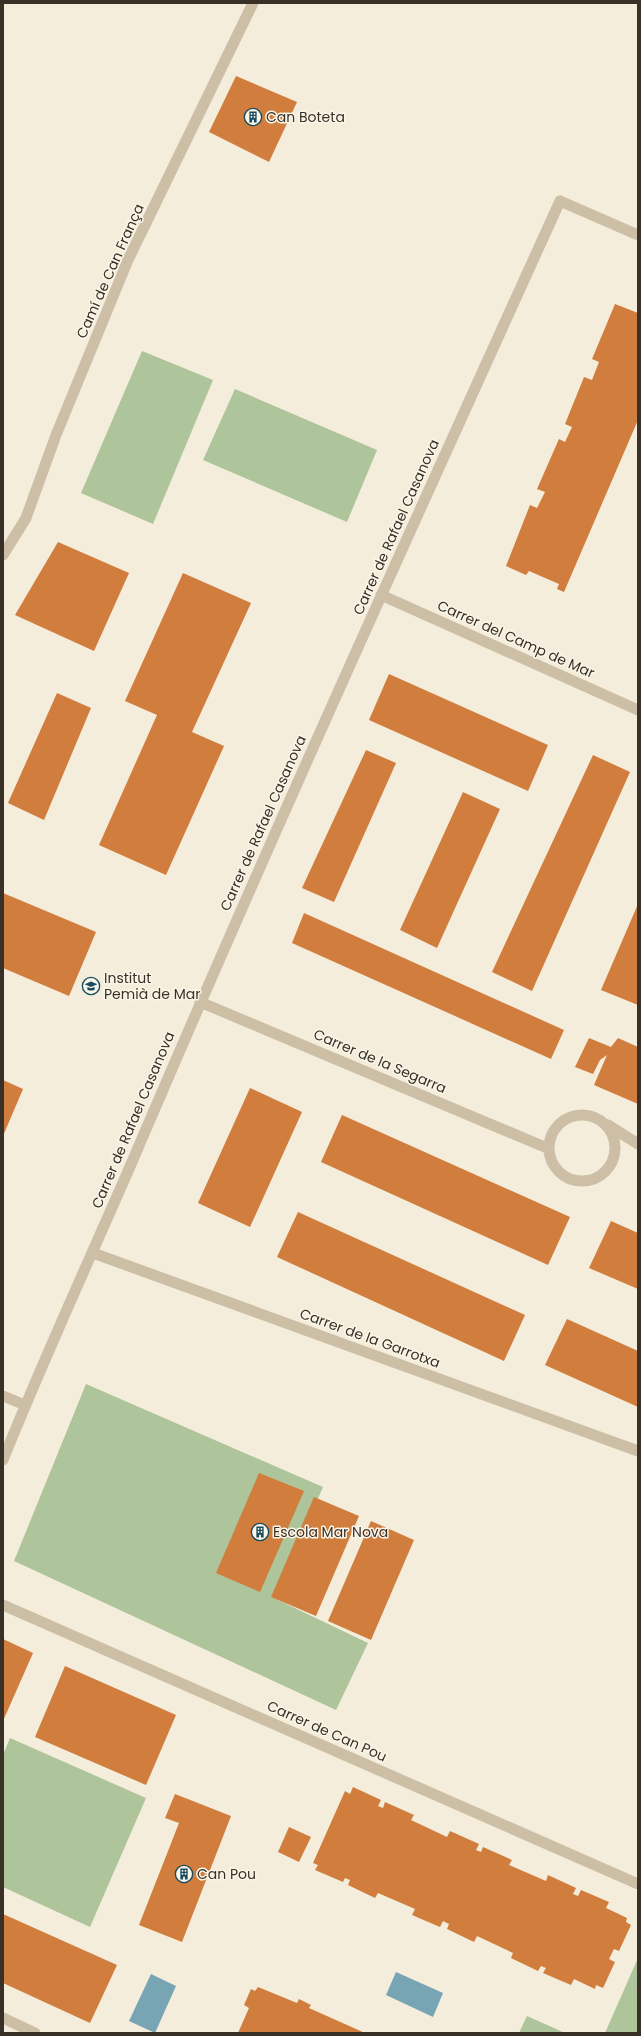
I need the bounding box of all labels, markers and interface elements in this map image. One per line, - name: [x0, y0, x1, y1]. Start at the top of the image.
- building icon: Can Boteta: [243, 107, 263, 127]
- place label: Can Boteta: [266, 107, 345, 127]
- street label: Camí de Can França: [71, 201, 149, 341]
- street label: Carrer de Rafael Casanova: [348, 436, 444, 618]
- street label: Carrer del Camp de Mar: [434, 595, 598, 683]
- street label: Carrer de Rafael Casanova: [215, 732, 311, 914]
- place label: Institut Pemià de Mar: [104, 968, 200, 1004]
- school or university icon: Institut Pemià de Mar: [81, 976, 101, 996]
- street label: Carrer de la Segarra: [310, 1024, 450, 1098]
- street label: Carrer de Rafael Casanova: [87, 1028, 179, 1212]
- street label: Carrer de la Garrotxa: [297, 1303, 443, 1373]
- building icon: Escola Mar Nova: [250, 1522, 270, 1542]
- place label: Escola Mar Nova: [273, 1522, 388, 1542]
- street label: Carrer de Can Pou: [264, 1696, 390, 1766]
- building icon: Can Pou: [174, 1864, 194, 1884]
- place label: Can Pou: [197, 1864, 256, 1884]

